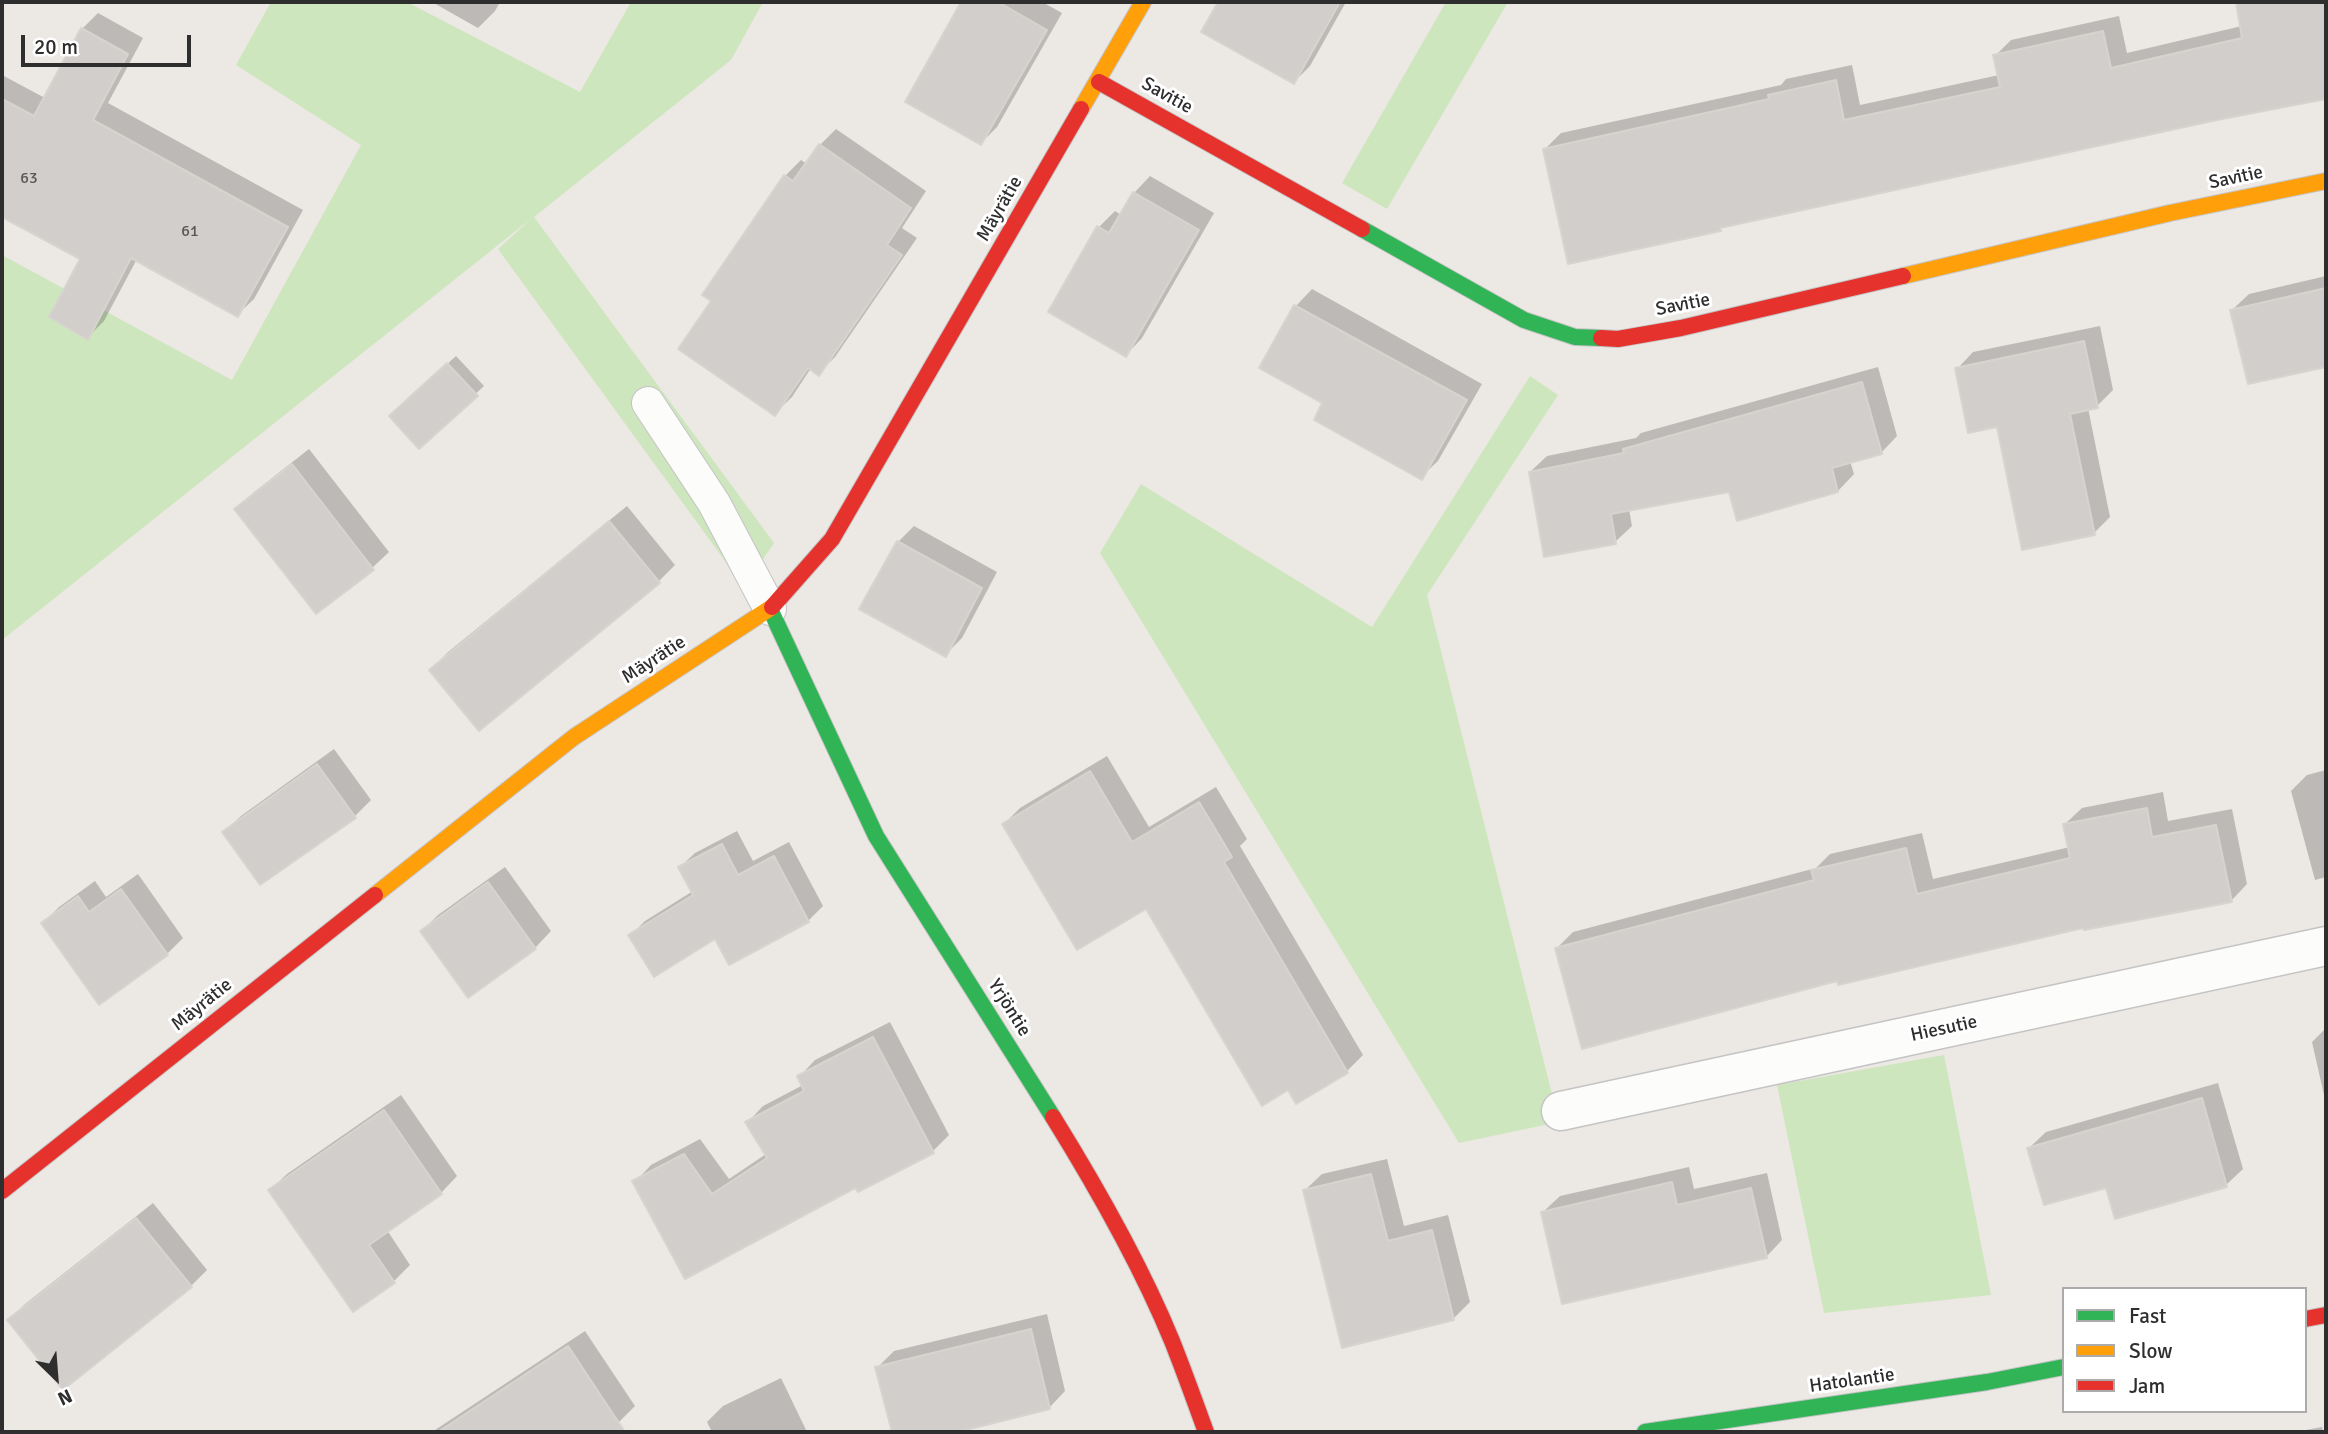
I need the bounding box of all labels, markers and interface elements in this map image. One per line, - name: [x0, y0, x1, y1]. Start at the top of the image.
- scale bar: [24, 21, 194, 65]
- text: 20 m: [34, 34, 78, 60]
- street label: Savitie: [1138, 73, 1196, 119]
- street label: Savitie: [2207, 161, 2265, 195]
- house number: 63: [20, 169, 38, 189]
- street label: Mäyrätie: [972, 172, 1028, 246]
- house number: 61: [181, 222, 199, 242]
- street label: Savitie: [1654, 289, 1712, 321]
- street label: Mäyrätie: [618, 631, 690, 689]
- street label: Mäyrätie: [167, 974, 237, 1036]
- street label: Yrjöntie: [983, 975, 1035, 1041]
- street label: Hiesutie: [1909, 1011, 1979, 1047]
- legend: [2062, 1287, 2307, 1413]
- text: Fast: [2129, 1303, 2166, 1329]
- text: Slow: [2129, 1338, 2173, 1364]
- north arrow: [21, 1343, 91, 1413]
- street label: Hatolantie: [1808, 1364, 1896, 1398]
- text: Jam: [2129, 1373, 2165, 1399]
- text: N: [54, 1383, 76, 1411]

